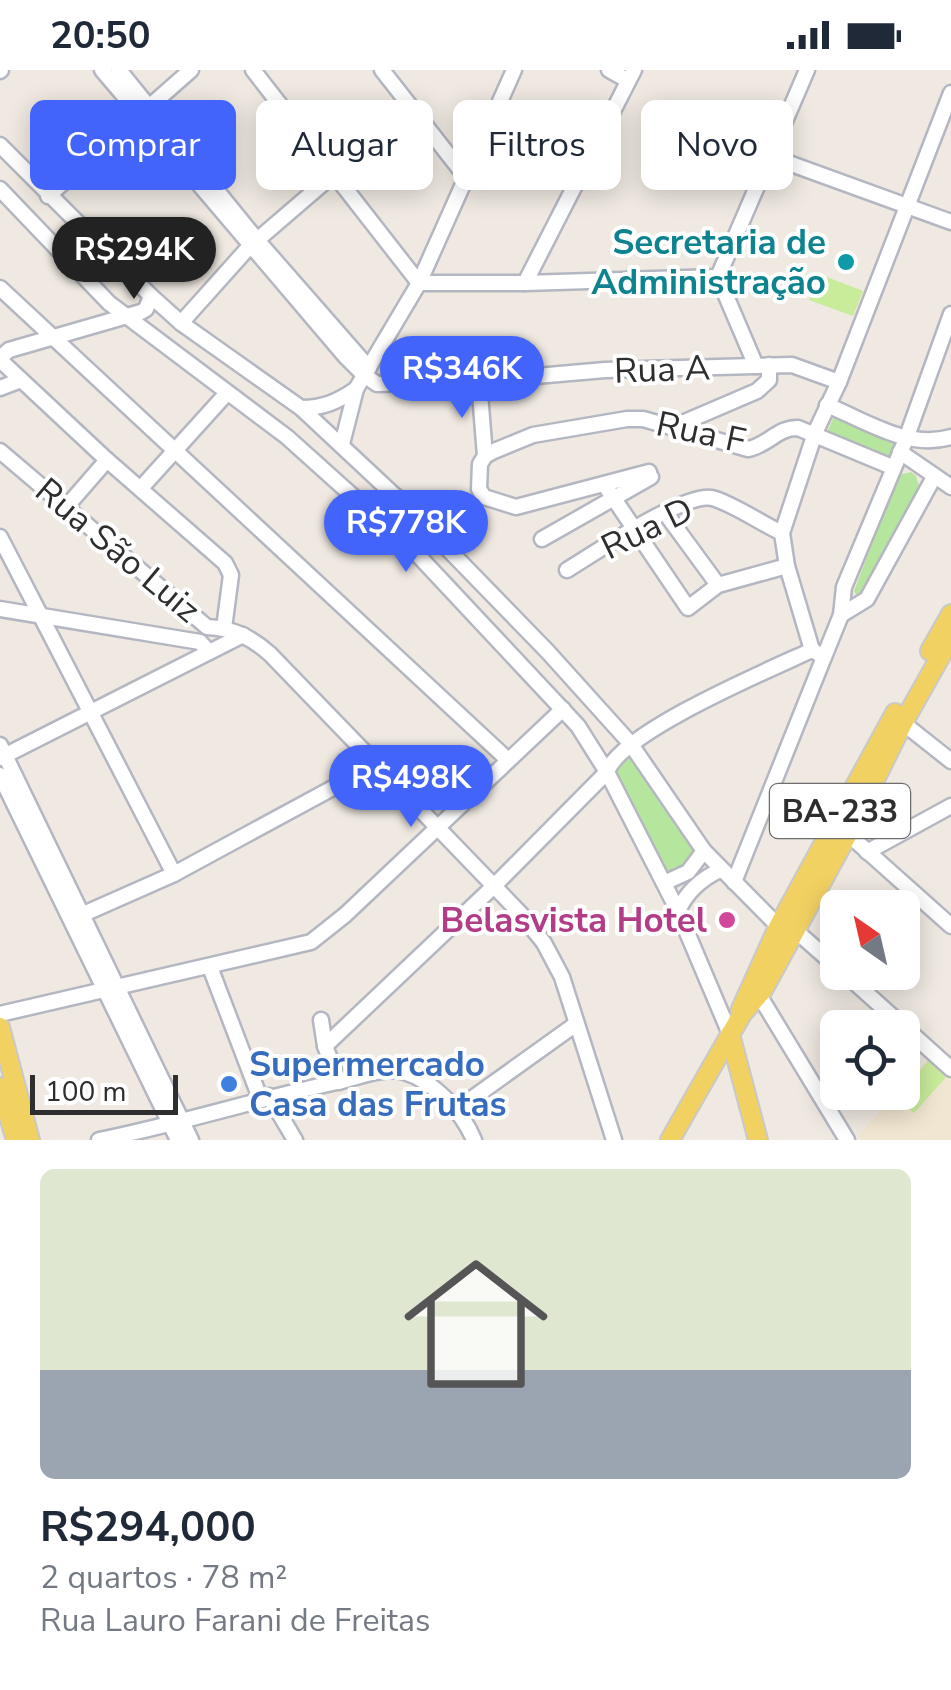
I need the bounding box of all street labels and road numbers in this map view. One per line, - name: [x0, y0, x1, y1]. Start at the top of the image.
- street label: Rua A: [613, 344, 711, 395]
- street label: Rua F: [652, 400, 750, 465]
- street label: Rua São Luiz: [25, 468, 210, 633]
- street label: Rua D: [594, 486, 701, 571]
- road number: BA-233: [770, 784, 910, 838]

